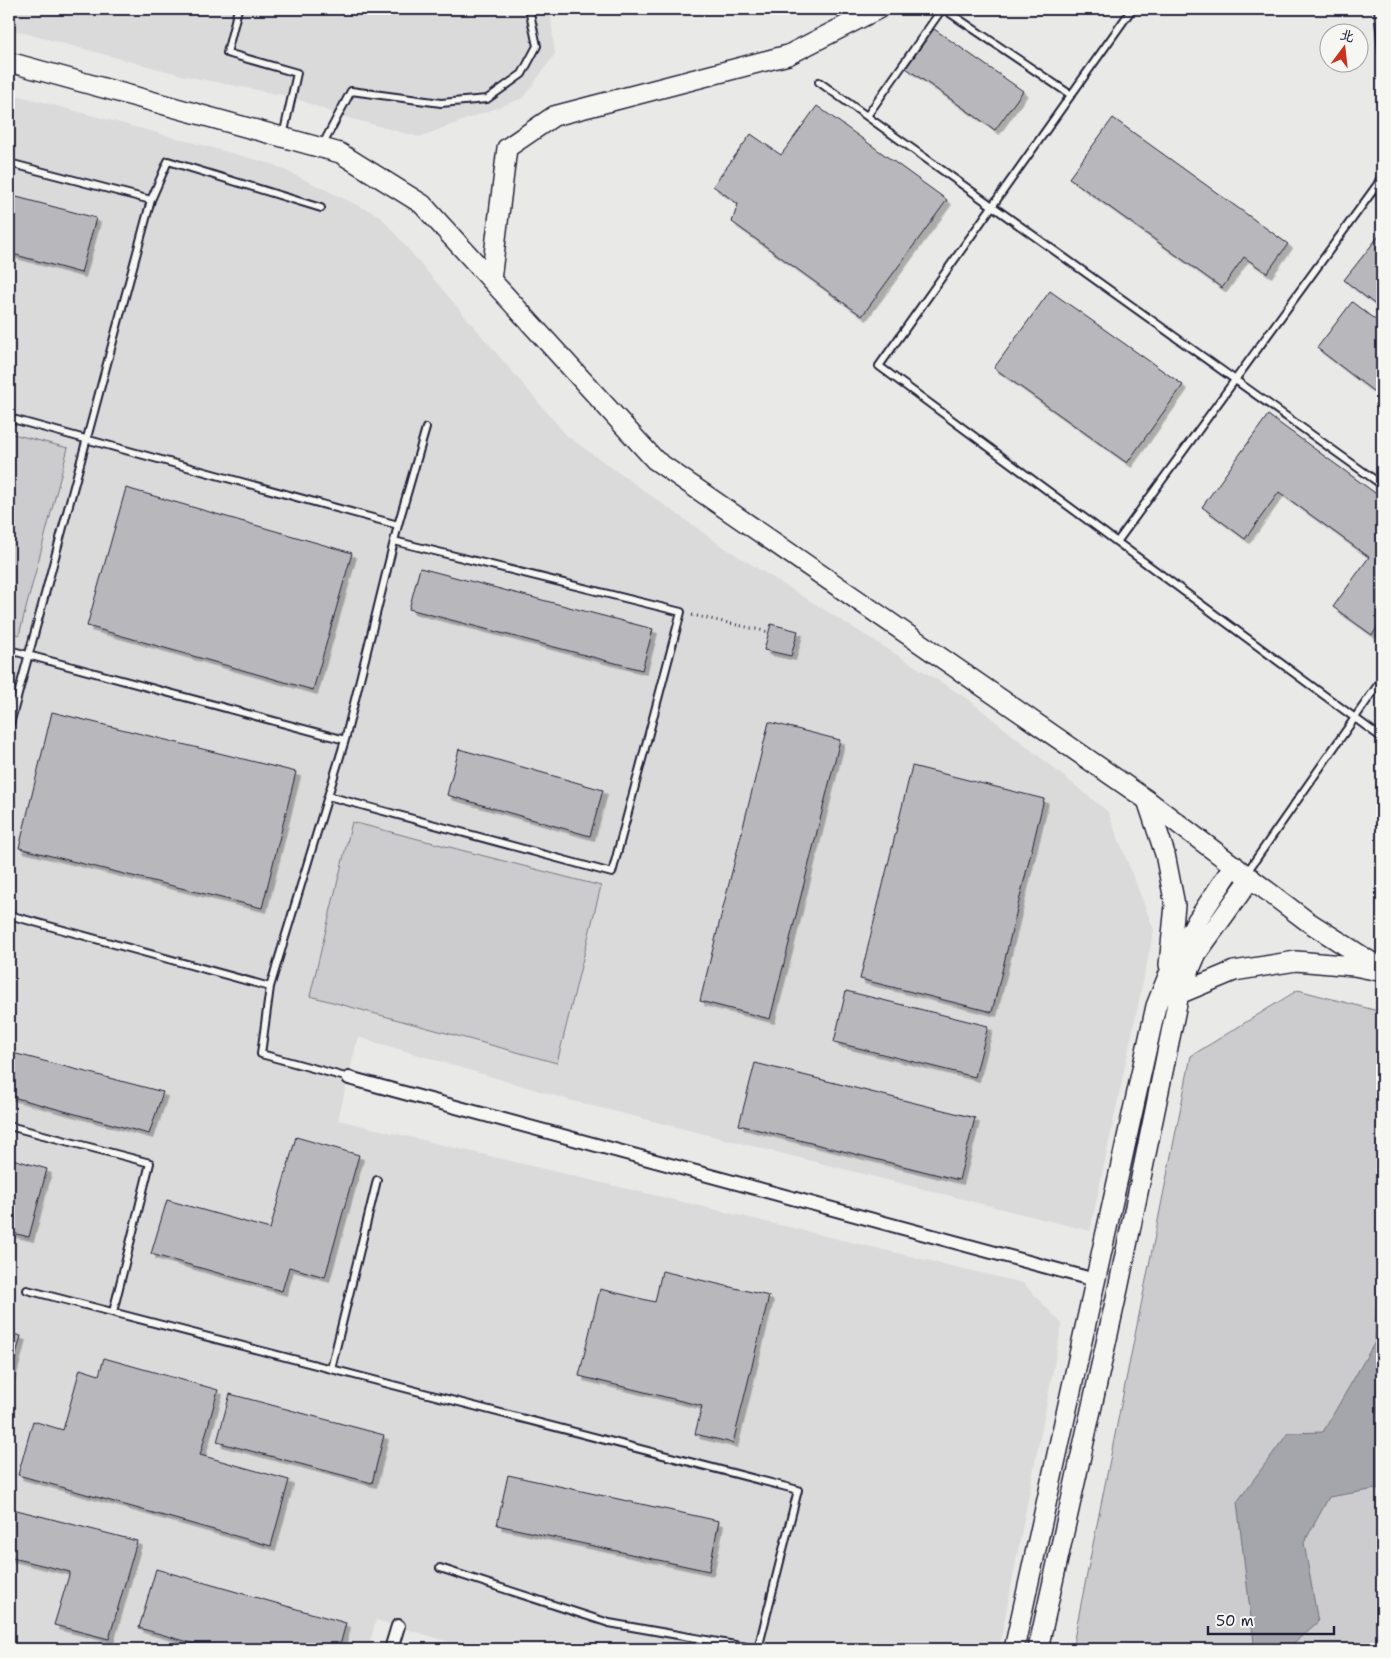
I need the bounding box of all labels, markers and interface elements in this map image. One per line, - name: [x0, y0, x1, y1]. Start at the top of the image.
- north arrow: [1318, 22, 1368, 72]
- text: 北: [1338, 25, 1356, 46]
- scale bar: [1208, 1603, 1335, 1635]
- text: 50 m: [1216, 1611, 1254, 1631]

